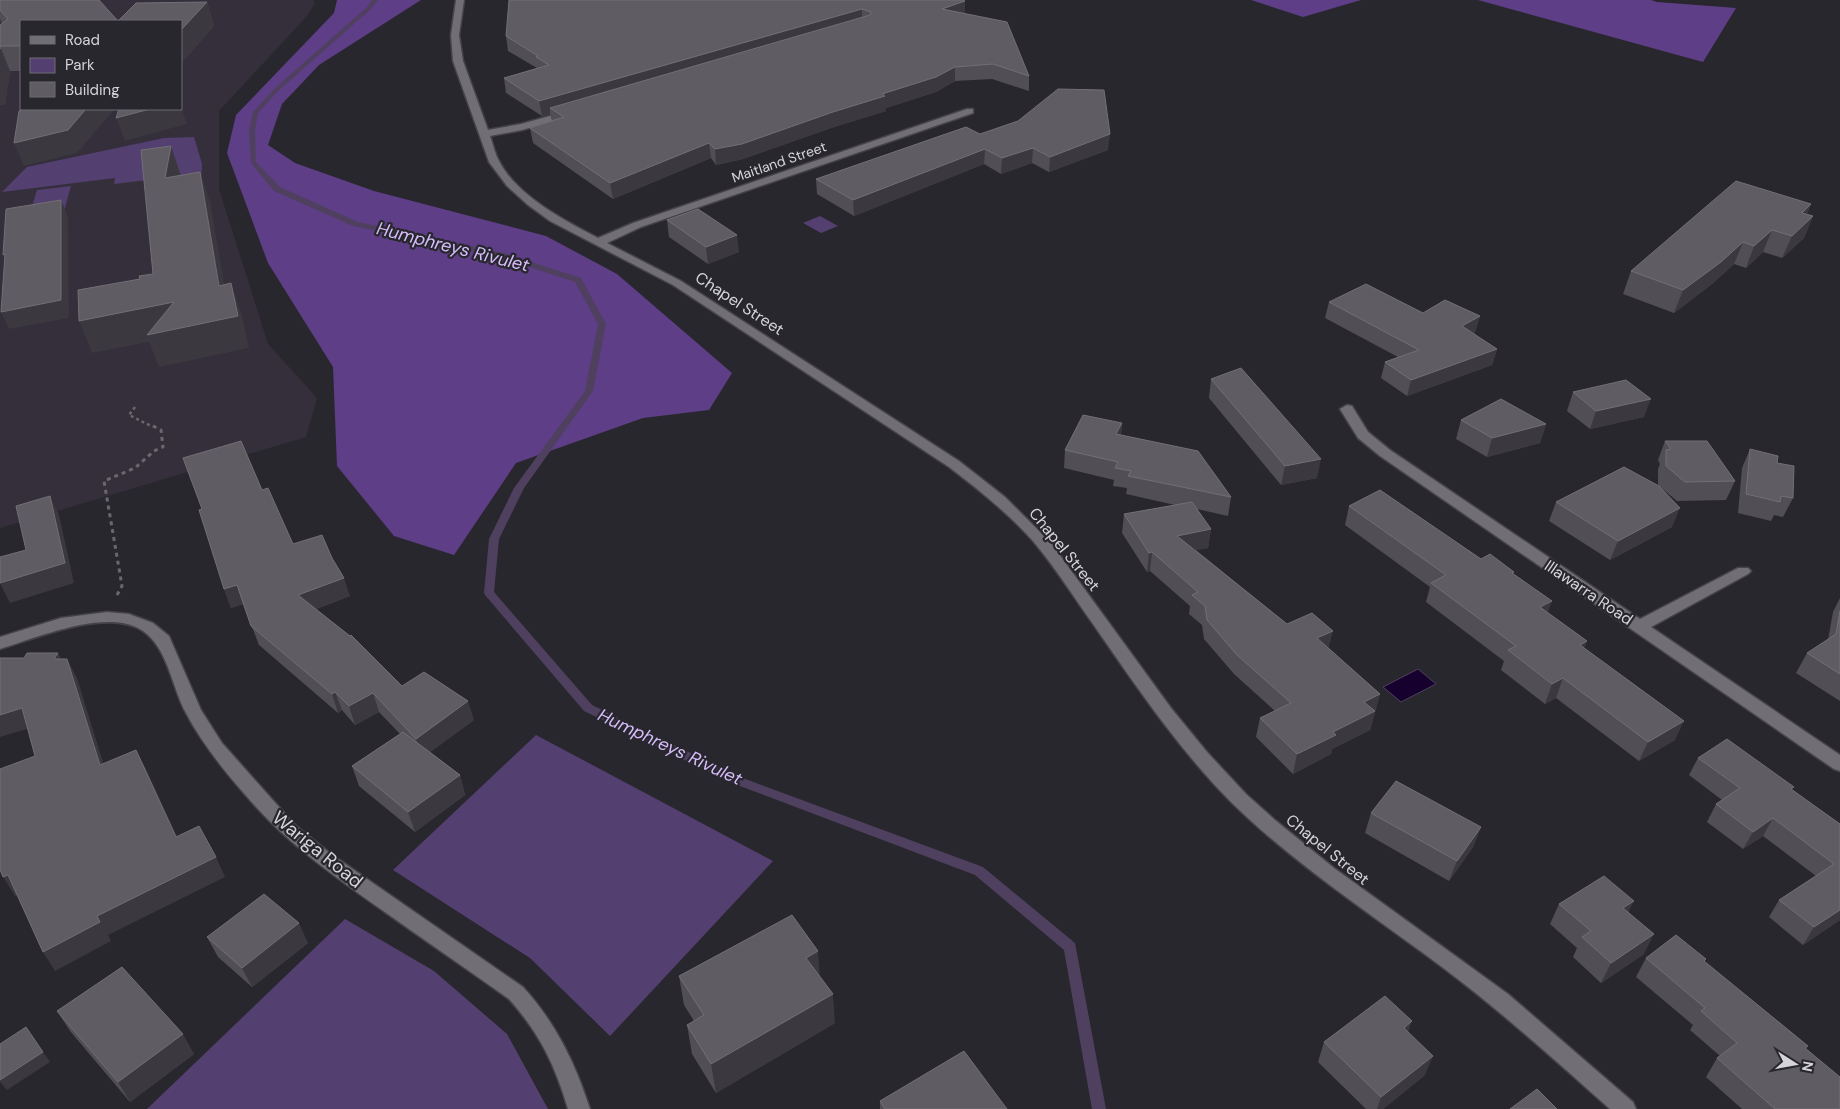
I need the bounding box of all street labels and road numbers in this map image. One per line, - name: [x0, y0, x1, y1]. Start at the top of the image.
- street label: Maitland Street: [729, 137, 829, 187]
- street label: Chapel Street: [691, 267, 788, 340]
- street label: Chapel Street: [1024, 503, 1105, 595]
- street label: Illawarra Road: [1541, 555, 1637, 630]
- street label: Wariga Road: [267, 805, 368, 894]
- street label: Chapel Street: [1282, 809, 1374, 890]

